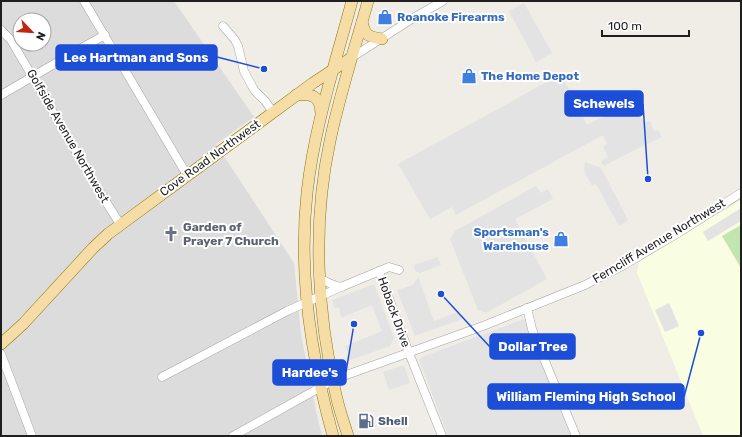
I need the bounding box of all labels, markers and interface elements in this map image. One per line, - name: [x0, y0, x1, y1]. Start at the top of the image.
- shop icon: Roanoke Firearms: [376, 8, 394, 26]
- place label: Roanoke Firearms: [397, 10, 505, 24]
- north arrow: [12, 12, 52, 52]
- scale bar: [602, 12, 689, 38]
- text: 100 m: [608, 19, 642, 33]
- text: N: [33, 30, 48, 42]
- callout: Lee Hartman and Sons: [56, 45, 217, 70]
- text: Lee Hartman and Sons: [63, 50, 209, 65]
- street label: Golfside Avenue Northwest: [24, 67, 112, 205]
- shop icon: The Home Depot: [460, 67, 478, 85]
- place label: The Home Depot: [481, 69, 579, 83]
- callout: Schewels: [565, 91, 643, 116]
- text: Schewels: [573, 96, 635, 111]
- street label: Cove Road Northwest: [157, 117, 263, 199]
- street label: Ferncliff Avenue Northwest: [590, 196, 728, 286]
- place label: Garden of Prayer 7 Church: [183, 220, 279, 248]
- church icon: Garden of Prayer 7 Church: [162, 225, 180, 243]
- place label: Sportsman's Warehouse: [474, 225, 549, 253]
- shop icon: Sportsman's Warehouse: [552, 230, 570, 248]
- street label: Hoback Drive: [375, 275, 413, 349]
- callout: Dollar Tree: [490, 334, 575, 359]
- text: Dollar Tree: [498, 339, 568, 354]
- callout: Hardee's: [273, 360, 346, 385]
- text: Hardee's: [282, 365, 338, 380]
- callout: William Fleming High School: [488, 384, 684, 409]
- text: William Fleming High School: [496, 389, 676, 404]
- fuel station icon: Shell: [357, 412, 375, 430]
- place label: Shell: [378, 414, 408, 428]

